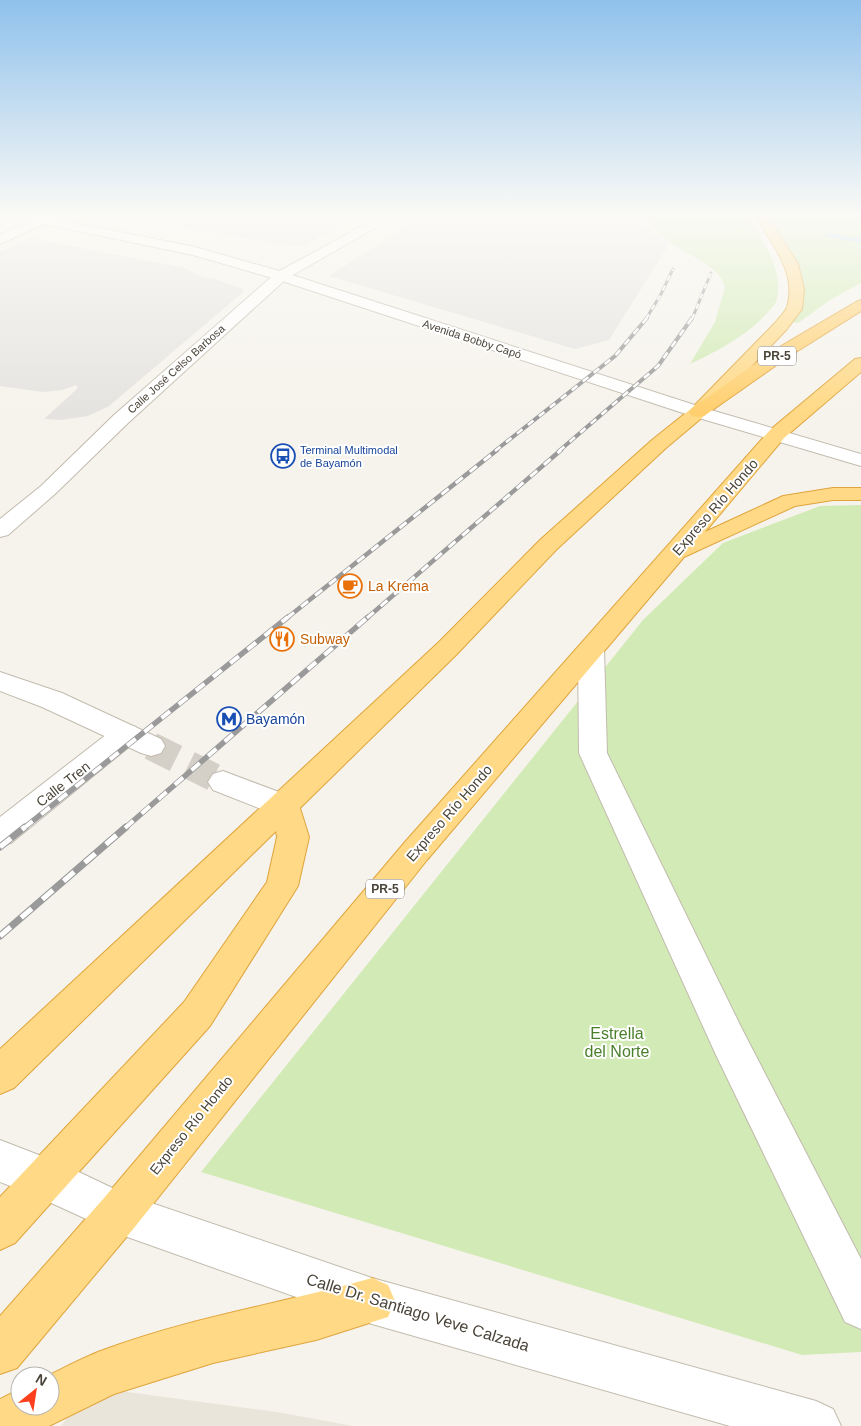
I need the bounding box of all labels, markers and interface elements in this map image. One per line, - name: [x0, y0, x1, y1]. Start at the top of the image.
- street label: Avenida Bobby Capó: [421, 317, 523, 361]
- street label: Calle José Celso Barbosa: [125, 322, 228, 416]
- road number: PR-5: [758, 346, 796, 366]
- bus stop icon: Terminal Multimodal de Bayamón: [270, 443, 296, 469]
- place label: Terminal Multimodal de Bayamón: [300, 444, 398, 469]
- street label: Expreso Río Hondo: [669, 455, 761, 558]
- cafe icon: La Krema: [337, 573, 363, 599]
- place label: La Krema: [368, 578, 429, 594]
- restaurant icon: Subway: [269, 626, 295, 652]
- place label: Subway: [300, 631, 350, 647]
- metro station icon: Bayamón: [216, 706, 242, 732]
- place label: Bayamón: [246, 711, 305, 727]
- street label: Calle Tren: [33, 758, 93, 810]
- street label: Expreso Río Hondo: [403, 761, 495, 864]
- road number: PR-5: [366, 880, 404, 899]
- park label: Estrella del Norte: [585, 1025, 650, 1060]
- street label: Expreso Río Hondo: [146, 1072, 236, 1178]
- street label: Calle Dr. Santiago Veve Calzada: [304, 1270, 531, 1355]
- north arrow: [10, 1366, 60, 1416]
- text: N: [33, 1370, 50, 1389]

